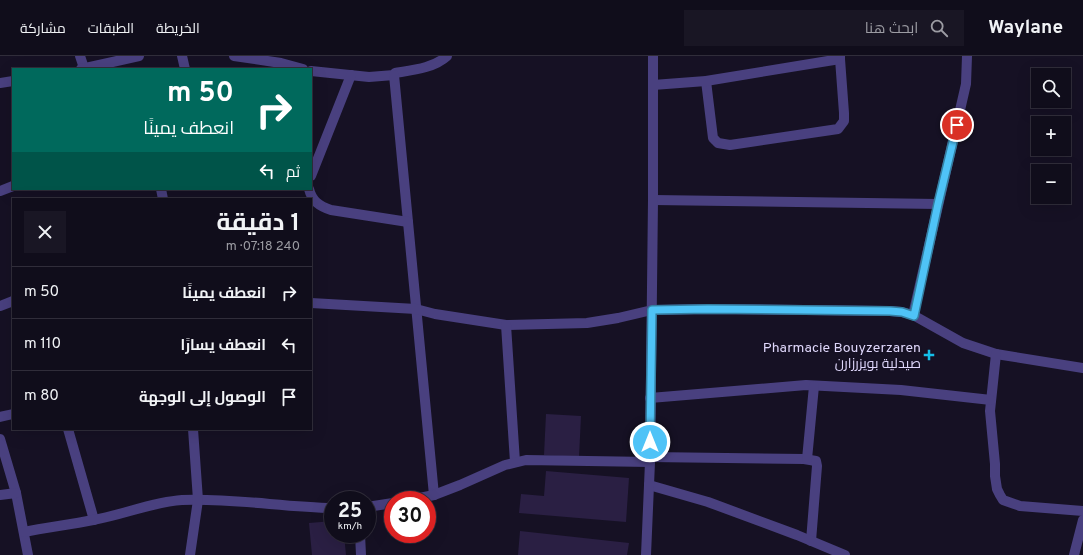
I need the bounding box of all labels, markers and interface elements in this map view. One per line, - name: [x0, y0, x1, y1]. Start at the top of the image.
- search box: [684, 10, 964, 46]
- text: Waylane: [988, 16, 1063, 40]
- icon: search: [928, 17, 950, 39]
- text: ابحث هنا: [865, 20, 918, 39]
- text: مشاركة: [20, 21, 66, 38]
- text: الطبقات: [88, 21, 134, 38]
- text: الخريطة: [156, 21, 200, 38]
- map controls: [1031, 68, 1071, 204]
- button: search: [1031, 68, 1071, 108]
- text: 50 m: [167, 76, 234, 112]
- icon: right: [248, 84, 300, 136]
- pin: [940, 108, 974, 142]
- icon: arrive: [946, 114, 968, 136]
- button: +: [1031, 116, 1071, 156]
- text: انعطف يمينًا: [143, 118, 234, 141]
- icon: left: [256, 160, 278, 182]
- text: ثم: [286, 164, 300, 183]
- button: −: [1031, 164, 1071, 204]
- text: 1 دقيقة: [217, 209, 300, 239]
- button: close: [24, 211, 66, 253]
- text: 240 m · 07:18: [226, 239, 300, 255]
- icon: right: [278, 282, 300, 304]
- text: 50 m: [24, 283, 59, 302]
- text: انعطف يمينًا: [182, 285, 266, 304]
- icon: left: [278, 334, 300, 356]
- text: 110 m: [24, 335, 61, 354]
- text: انعطف يسارًا: [180, 337, 266, 356]
- place label: Pharmacie Bouyzerzaren صيدلية بويزرزارن: [763, 340, 921, 373]
- marker: Pharmacie Bouyzerzaren صيدلية بويزرزارن: [924, 350, 934, 360]
- icon: arrive: [278, 386, 300, 408]
- text: 80 m: [24, 387, 59, 406]
- text: الوصول إلى الوجهة: [139, 389, 266, 408]
- position arrow: [629, 421, 671, 463]
- speed limit sign: 30: [384, 491, 436, 543]
- text: 25: [338, 499, 362, 525]
- text: km/h: [338, 520, 362, 533]

